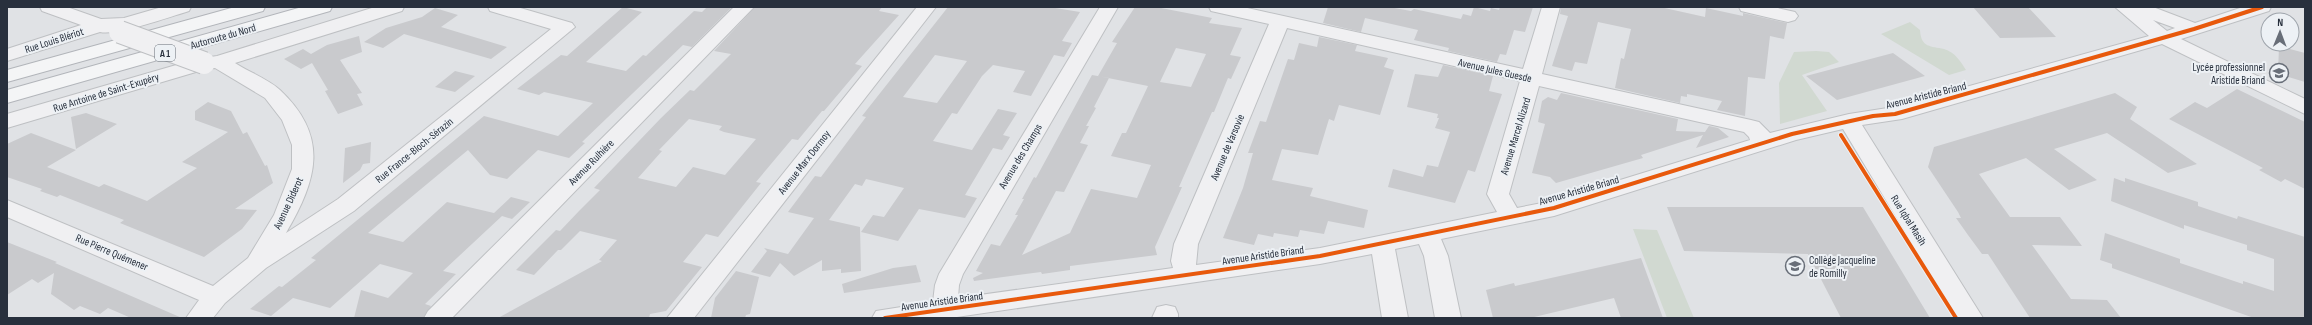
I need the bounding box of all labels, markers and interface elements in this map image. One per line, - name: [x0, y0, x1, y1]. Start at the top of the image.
- north arrow: [2260, 12, 2300, 52]
- text: N: [2277, 16, 2283, 29]
- street label: Autoroute du Nord: [188, 21, 258, 52]
- street label: Rue Louis Blériot: [23, 25, 86, 56]
- road number: A 1: [155, 45, 175, 61]
- street label: Avenue Jules Guesde: [1456, 55, 1533, 85]
- place label: Lycée professionnel Aristide Briand: [2192, 61, 2265, 87]
- school or university icon: Lycée professionnel Aristide Briand: [2268, 62, 2290, 84]
- street label: Rue Antoine de Saint-Exupéry: [52, 70, 161, 115]
- street label: Avenue Aristide Briand: [1884, 79, 1968, 112]
- street label: Avenue Marcel Alizard: [1497, 96, 1533, 177]
- street label: Avenue de Varsovie: [1207, 112, 1247, 183]
- street label: Rue France-Bloch-Sérazin: [373, 115, 456, 186]
- street label: Avenue des Champs: [995, 122, 1045, 192]
- street label: Avenue Marx Dormoy: [775, 127, 834, 198]
- street label: Avenue Rulhière: [565, 137, 617, 188]
- street label: Avenue Aristide Briand: [1537, 173, 1621, 208]
- street label: Avenue Diderot: [270, 174, 306, 232]
- street label: Rue Iqbal Masih: [1888, 193, 1929, 248]
- street label: Rue Pierre Quémener: [74, 231, 150, 274]
- street label: Avenue Aristide Briand: [1220, 243, 1305, 268]
- place label: Collège Jacqueline de Romilly: [1809, 254, 1876, 280]
- school or university icon: Collège Jacqueline de Romilly: [1784, 255, 1806, 277]
- street label: Avenue Aristide Briand: [899, 289, 984, 314]

